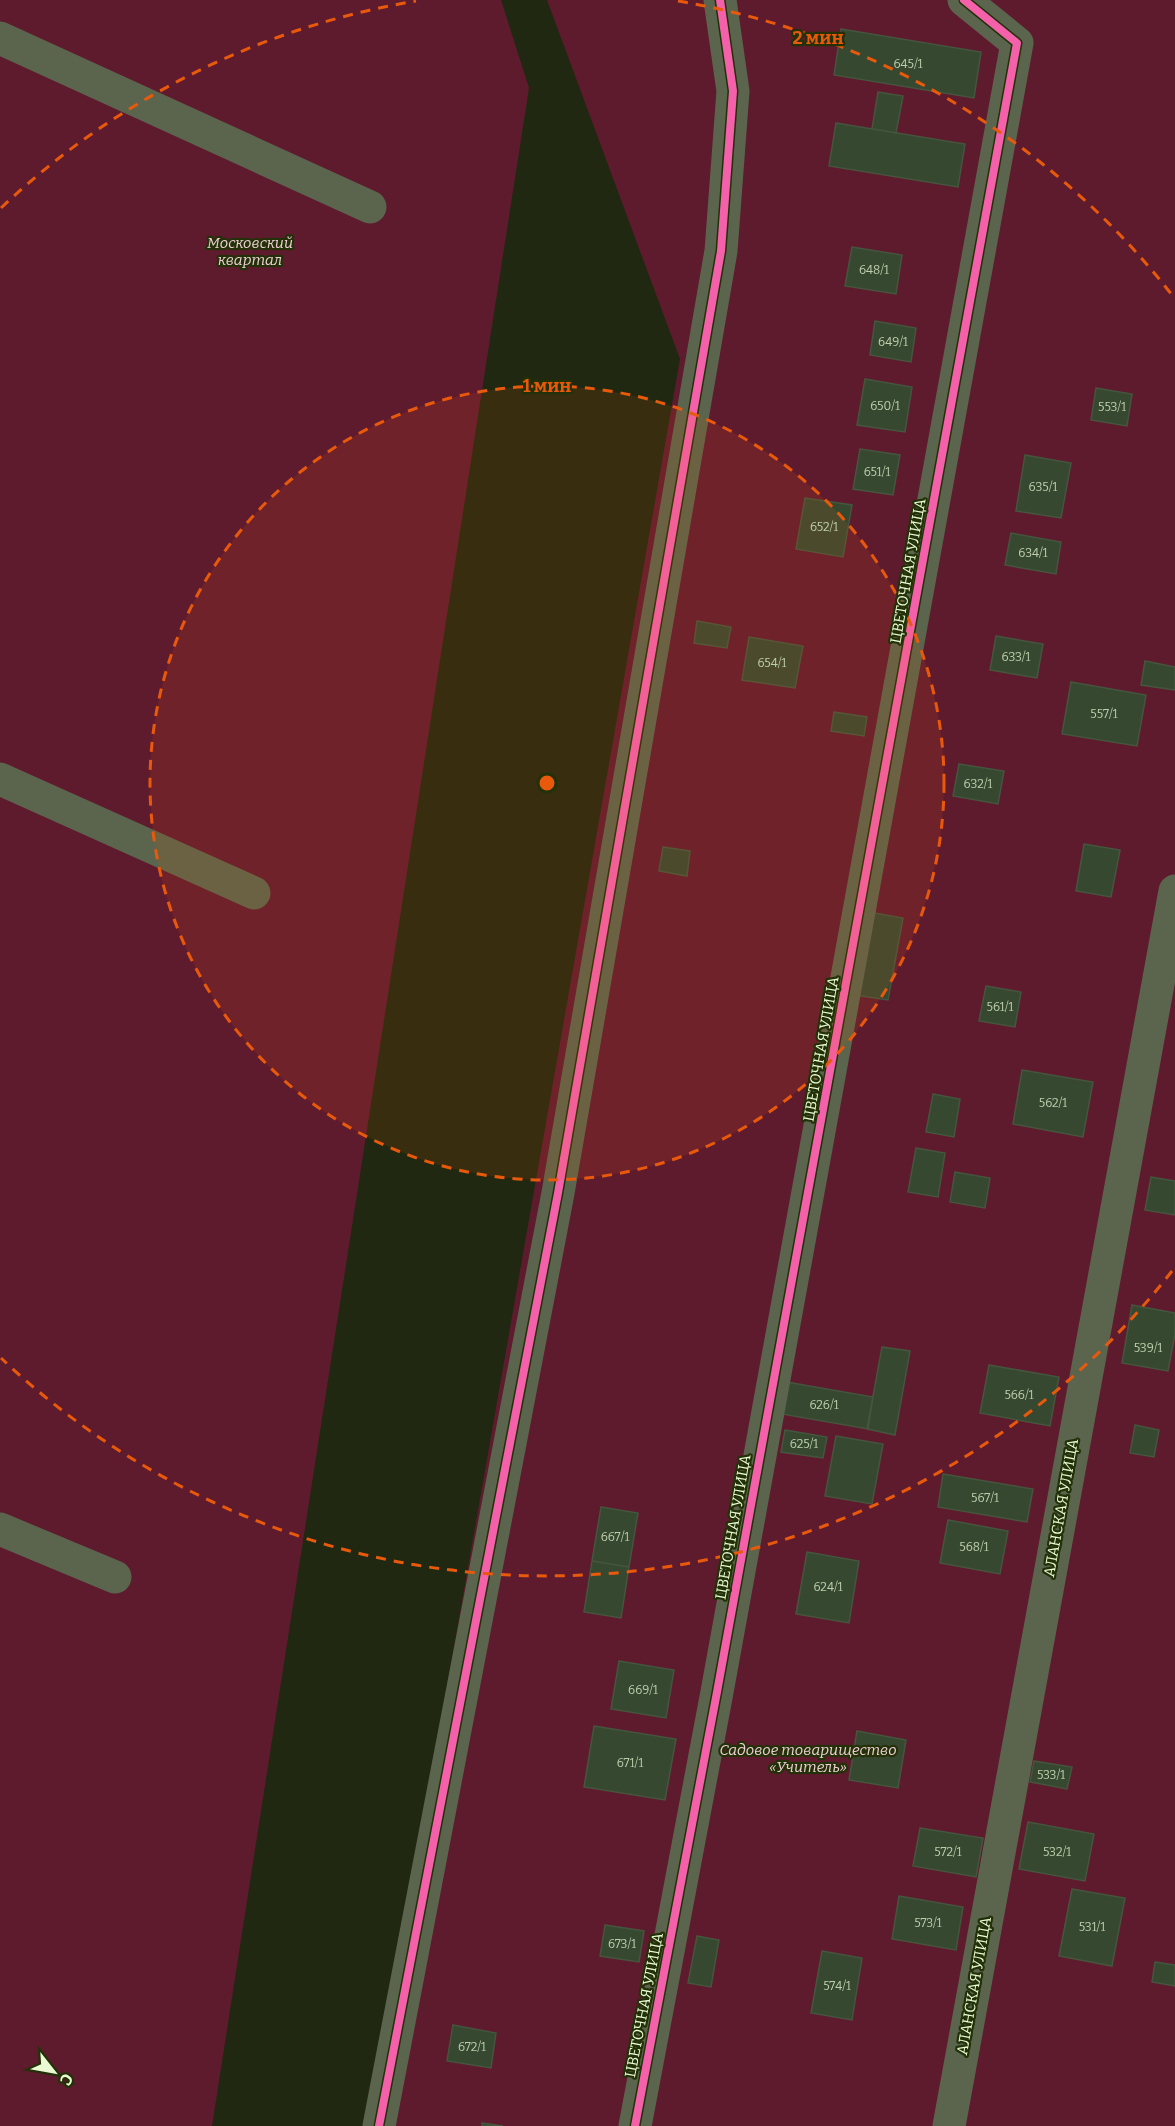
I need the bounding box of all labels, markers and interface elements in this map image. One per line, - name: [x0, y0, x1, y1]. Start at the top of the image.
- text: 2 мин: [792, 27, 844, 49]
- house number: 645/1: [893, 57, 923, 71]
- park label: Московский квартал: [207, 234, 293, 269]
- house number: 648/1: [859, 263, 889, 277]
- house number: 649/1: [878, 335, 908, 349]
- text: 1 мин: [523, 375, 571, 397]
- house number: 650/1: [870, 399, 900, 413]
- house number: 553/1: [1098, 400, 1126, 414]
- house number: 651/1: [864, 465, 890, 479]
- house number: 635/1: [1029, 480, 1058, 494]
- street label: ЦВЕТОЧНАЯ УЛИЦА: [886, 497, 930, 645]
- house number: 652/1: [810, 520, 838, 534]
- house number: 634/1: [1018, 546, 1048, 560]
- house number: 633/1: [1002, 650, 1031, 664]
- house number: 654/1: [758, 656, 787, 670]
- house number: 557/1: [1090, 707, 1118, 721]
- centre of rings: [537, 773, 557, 793]
- house number: 632/1: [964, 777, 993, 791]
- street label: ЦВЕТОЧНАЯ УЛИЦА: [799, 975, 843, 1123]
- house number: 561/1: [987, 1000, 1014, 1014]
- house number: 562/1: [1039, 1096, 1067, 1110]
- house number: 539/1: [1134, 1341, 1162, 1355]
- house number: 566/1: [1004, 1388, 1034, 1402]
- house number: 626/1: [809, 1398, 839, 1412]
- house number: 625/1: [790, 1437, 818, 1451]
- street label: АЛАНСКАЯ УЛИЦА: [1040, 1437, 1082, 1579]
- street label: ЦВЕТОЧНАЯ УЛИЦА: [711, 1453, 755, 1601]
- house number: 567/1: [971, 1491, 999, 1505]
- house number: 667/1: [601, 1530, 629, 1544]
- house number: 568/1: [959, 1540, 989, 1554]
- house number: 624/1: [813, 1580, 843, 1594]
- house number: 669/1: [628, 1683, 658, 1697]
- park label: Садовое товарищество «Учитель»: [719, 1741, 897, 1776]
- house number: 671/1: [617, 1756, 643, 1770]
- house number: 533/1: [1037, 1768, 1065, 1782]
- house number: 572/1: [934, 1845, 962, 1859]
- house number: 532/1: [1043, 1845, 1071, 1859]
- street label: АЛАНСКАЯ УЛИЦА: [953, 1915, 995, 2057]
- house number: 573/1: [914, 1916, 942, 1930]
- house number: 531/1: [1079, 1920, 1105, 1934]
- street label: ЦВЕТОЧНАЯ УЛИЦА: [621, 1931, 667, 2079]
- house number: 673/1: [608, 1937, 636, 1951]
- house number: 574/1: [823, 1979, 851, 1993]
- house number: 672/1: [458, 2040, 486, 2054]
- north arrow: [24, 2042, 84, 2102]
- text: С: [56, 2070, 77, 2089]

